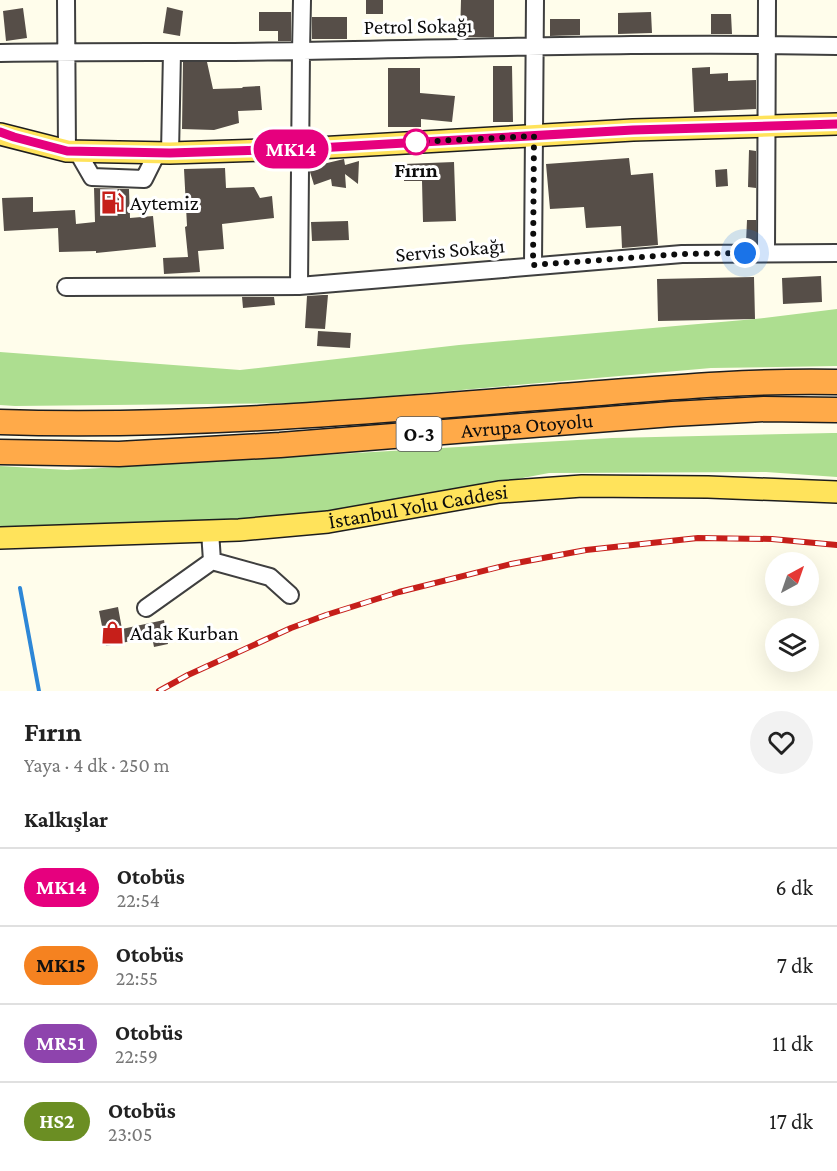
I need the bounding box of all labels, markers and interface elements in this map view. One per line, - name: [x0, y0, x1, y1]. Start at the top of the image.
- street label: Petrol Sokağı: [363, 13, 473, 39]
- marker: Fırın: [403, 129, 429, 155]
- line badge: MK14: [249, 130, 333, 168]
- text: MK14: [266, 137, 316, 161]
- place label: Fırın: [394, 158, 438, 182]
- fuel station icon: Aytemiz: [99, 190, 125, 216]
- place label: Aytemiz: [130, 191, 199, 215]
- street label: Servis Sokağı: [394, 233, 506, 267]
- your location: [730, 238, 760, 268]
- street label: Avrupa Otoyolu: [460, 408, 594, 443]
- road number: O-3: [396, 417, 442, 451]
- street label: İstanbul Yolu Caddesi: [327, 479, 509, 534]
- north arrow: [765, 552, 819, 606]
- map controls: [765, 552, 819, 672]
- button: layers: [765, 618, 819, 672]
- shop icon: Adak Kurban: [99, 620, 125, 646]
- place label: Adak Kurban: [130, 621, 239, 645]
- button: heart: [750, 711, 813, 774]
- text: Fırın: [24, 716, 82, 747]
- text: Yaya · 4 dk · 250 m: [24, 754, 170, 776]
- text: Kalkışlar: [24, 807, 108, 832]
- text: Otobüs: [117, 864, 185, 889]
- text: MK14: [36, 875, 87, 899]
- text: 6 dk: [776, 875, 813, 900]
- text: 22:54: [117, 889, 160, 911]
- text: Otobüs: [116, 942, 184, 967]
- text: MK15: [36, 953, 86, 977]
- text: 7 dk: [777, 953, 813, 978]
- text: 22:55: [116, 967, 158, 989]
- text: Otobüs: [115, 1020, 183, 1045]
- text: MR51: [36, 1031, 85, 1055]
- text: 11 dk: [772, 1031, 813, 1056]
- text: 22:59: [115, 1045, 158, 1067]
- text: Otobüs: [108, 1098, 176, 1123]
- text: HS2: [39, 1109, 75, 1133]
- text: 17 dk: [769, 1109, 813, 1134]
- text: 23:05: [108, 1123, 152, 1145]

